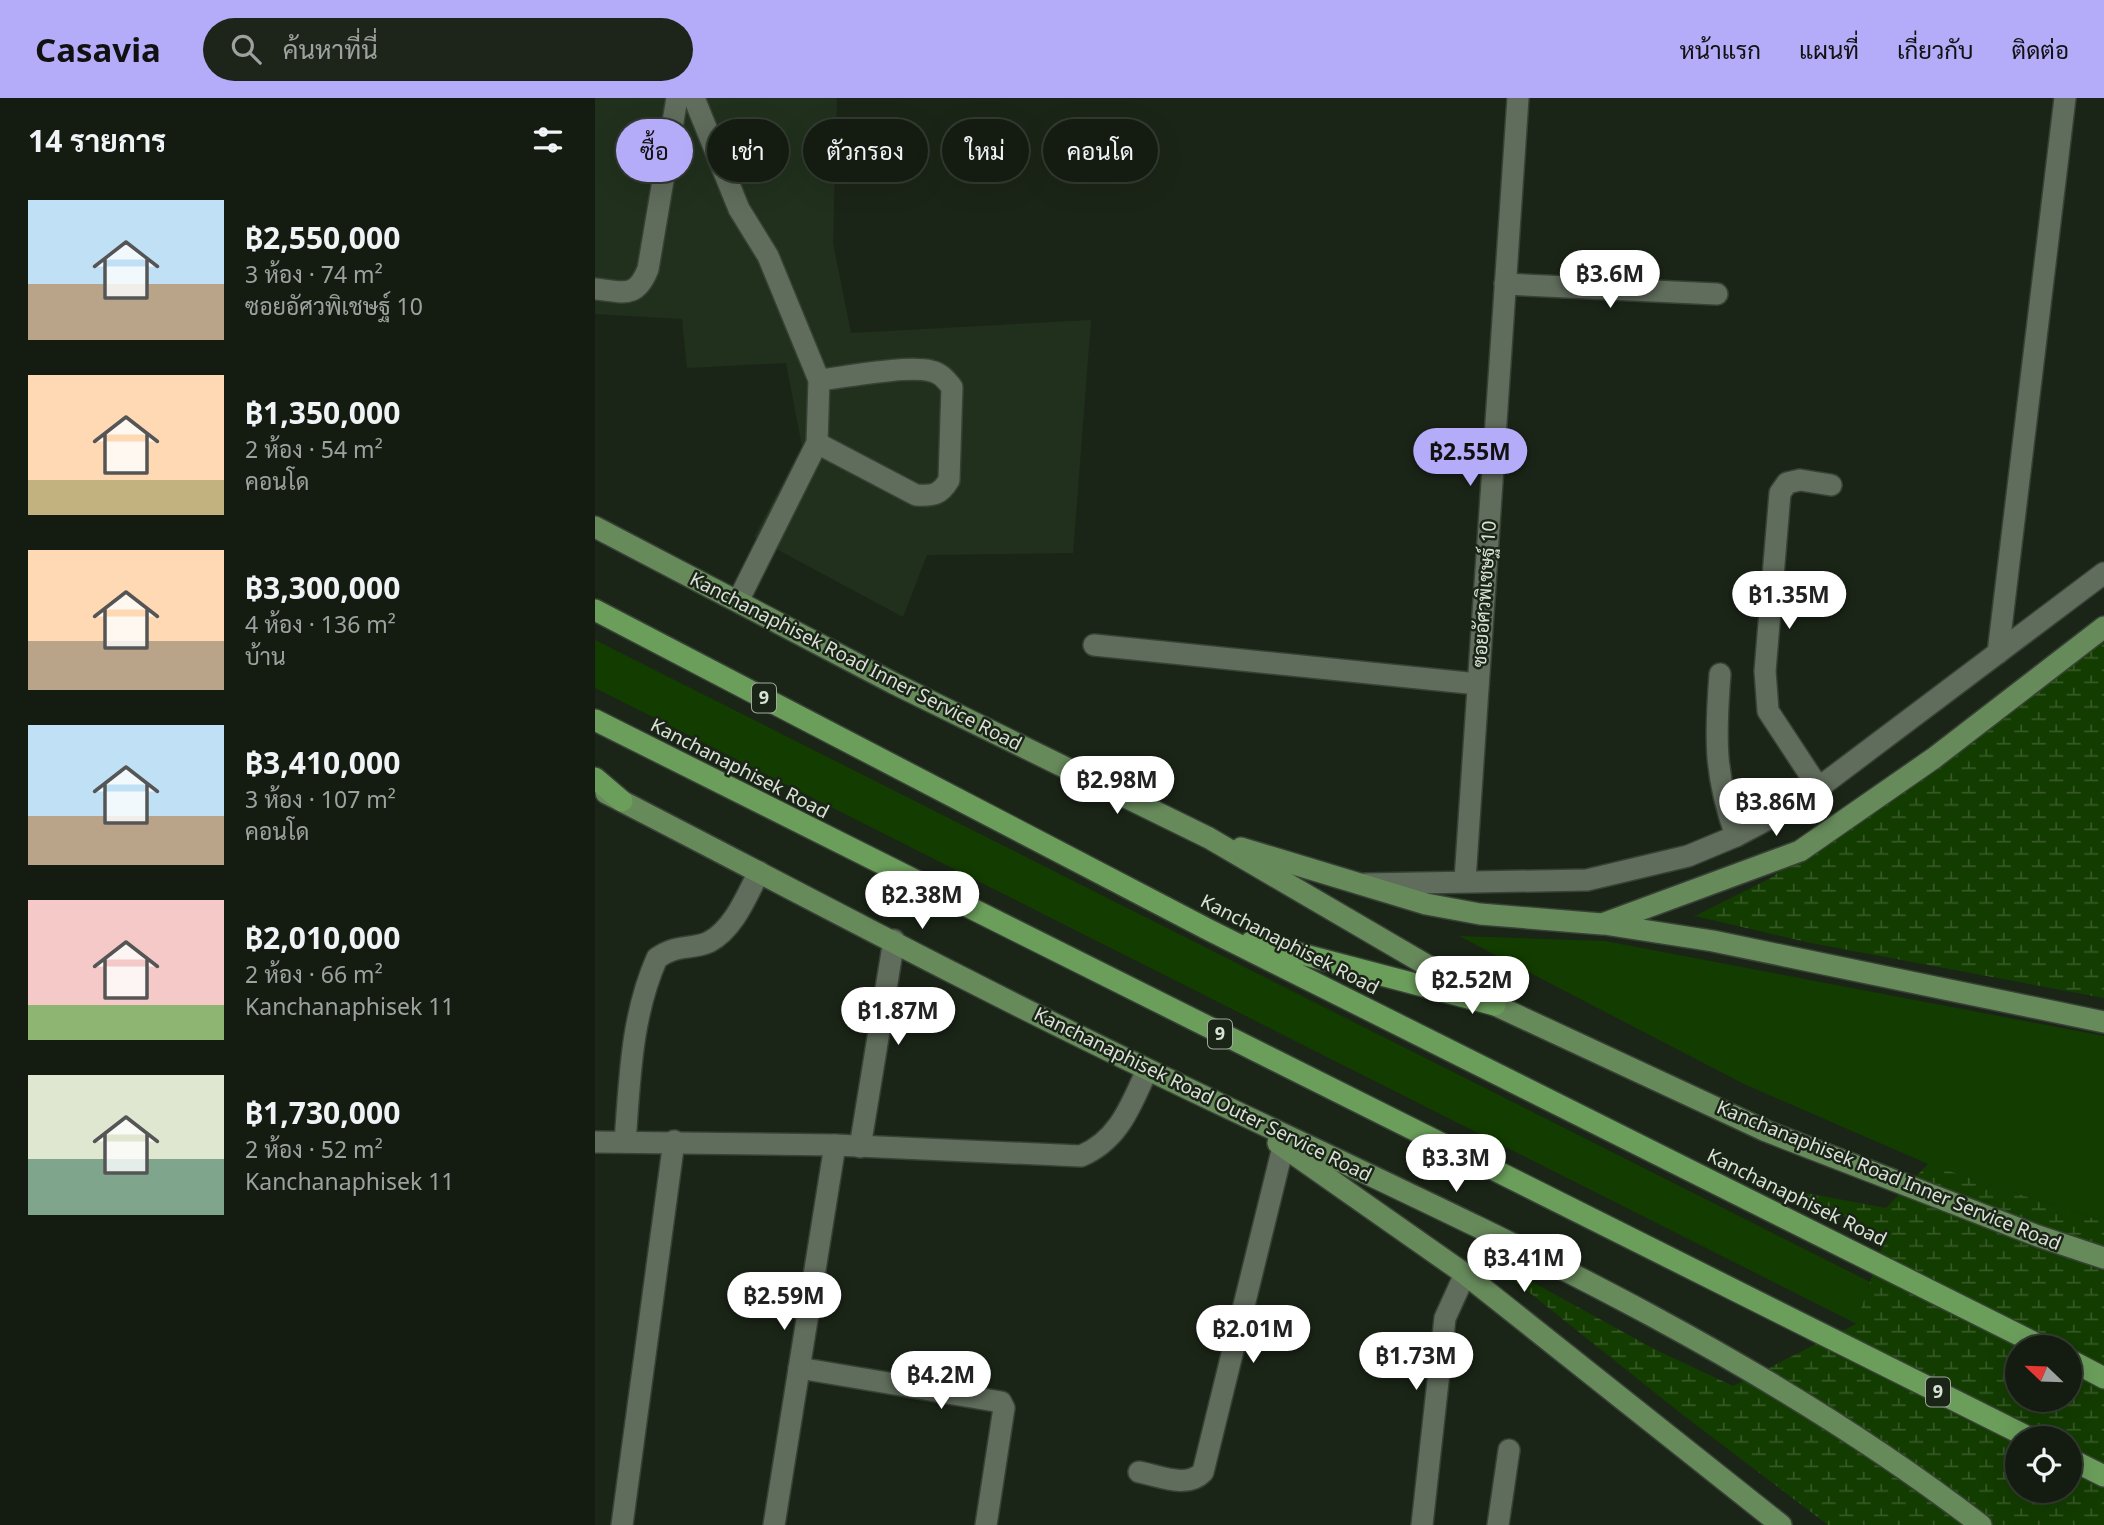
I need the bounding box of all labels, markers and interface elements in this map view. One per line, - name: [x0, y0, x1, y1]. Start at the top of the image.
- search box: [203, 18, 693, 81]
- text: Casavia: [35, 27, 161, 72]
- icon: search: [227, 30, 265, 68]
- text: ค้นหาที่นี่: [283, 31, 378, 67]
- text: หน้าแรก: [1680, 33, 1761, 66]
- text: แผนที่: [1799, 33, 1859, 66]
- text: เกี่ยวกับ: [1897, 33, 1974, 66]
- text: ติดต่อ: [2012, 33, 2069, 66]
- chip: ซื้อ: [616, 119, 693, 182]
- chip: เช่า: [707, 119, 789, 182]
- chip: ตัวกรอง: [803, 119, 928, 182]
- chip: ใหม่: [942, 119, 1029, 182]
- chip: คอนโด: [1043, 119, 1158, 182]
- text: 14 รายการ: [28, 120, 166, 161]
- icon: filters: [529, 121, 567, 159]
- text: ฿2,550,000: [245, 217, 400, 258]
- icon: home: [84, 228, 168, 312]
- pin: ฿3.6M: [1561, 250, 1659, 310]
- text: ฿3.6M: [1576, 257, 1644, 289]
- text: 3 ห้อง · 74 m²: [245, 258, 383, 290]
- text: ซอยอัศวพิเชษฐ์ 10: [245, 290, 423, 322]
- text: ฿1,350,000: [245, 392, 400, 433]
- icon: home: [84, 403, 168, 487]
- pin: ฿2.55M: [1413, 428, 1527, 488]
- text: 2 ห้อง · 54 m²: [245, 433, 383, 465]
- text: ฿2.55M: [1429, 435, 1511, 467]
- text: คอนโด: [245, 465, 309, 497]
- street label: ซอยอัศวพิเชษฐ์ 10: [1466, 520, 1502, 668]
- street label: Kanchanaphisek Road Inner Service Road: [686, 566, 1026, 756]
- text: ฿3,300,000: [245, 567, 400, 608]
- pin: ฿1.35M: [1732, 572, 1846, 631]
- icon: home: [84, 578, 168, 662]
- text: ฿1.35M: [1748, 578, 1830, 610]
- text: 4 ห้อง · 136 m²: [245, 608, 396, 640]
- text: บ้าน: [245, 640, 286, 672]
- road number: 9: [752, 684, 776, 712]
- street label: Kanchanaphisek Road: [646, 712, 834, 824]
- text: ฿3,410,000: [245, 742, 400, 783]
- icon: home: [84, 753, 168, 837]
- pin: ฿2.98M: [1060, 756, 1174, 816]
- text: ฿2.98M: [1076, 763, 1158, 795]
- pin: ฿3.86M: [1719, 778, 1833, 838]
- text: 3 ห้อง · 107 m²: [245, 783, 396, 815]
- text: ฿3.86M: [1735, 785, 1817, 817]
- text: คอนโด: [245, 815, 309, 847]
- pin: ฿2.38M: [865, 872, 979, 931]
- text: ฿2.38M: [881, 878, 963, 910]
- street label: Kanchanaphisek Road: [1196, 888, 1384, 1000]
- text: ฿2,010,000: [245, 917, 400, 958]
- icon: home: [84, 928, 168, 1012]
- pin: ฿2.52M: [1415, 956, 1529, 1016]
- text: 2 ห้อง · 66 m²: [245, 958, 383, 990]
- text: ฿2.52M: [1431, 963, 1513, 995]
- pin: ฿1.87M: [841, 988, 955, 1047]
- text: Kanchanaphisek 11: [245, 990, 454, 1022]
- text: ฿1.87M: [857, 994, 939, 1026]
- street label: Kanchanaphisek Road Outer Service Road: [1030, 1001, 1376, 1187]
- road number: 9: [1208, 1020, 1232, 1049]
- text: ฿1,730,000: [245, 1092, 400, 1133]
- street label: Kanchanaphisek Road Inner Service Road: [1714, 1095, 2064, 1255]
- icon: home: [84, 1103, 168, 1187]
- text: 2 ห้อง · 52 m²: [245, 1133, 383, 1165]
- pin: ฿3.3M: [1407, 1134, 1505, 1194]
- text: ฿3.3M: [1422, 1141, 1490, 1173]
- street label: Kanchanaphisek Road: [1703, 1144, 1891, 1250]
- text: Kanchanaphisek 11: [245, 1165, 454, 1197]
- pin: ฿3.41M: [1467, 1234, 1581, 1294]
- text: ฿3.41M: [1483, 1241, 1565, 1273]
- pin: ฿2.59M: [727, 1272, 841, 1332]
- text: ฿2.59M: [743, 1279, 825, 1311]
- pin: ฿2.01M: [1196, 1306, 1310, 1365]
- text: ฿2.01M: [1212, 1312, 1294, 1344]
- pin: ฿1.73M: [1359, 1332, 1473, 1392]
- north arrow: [2005, 1335, 2083, 1412]
- map controls: [2005, 1335, 2082, 1503]
- text: ฿1.73M: [1375, 1339, 1457, 1371]
- pin: ฿4.2M: [892, 1352, 990, 1411]
- text: ฿4.2M: [907, 1358, 975, 1390]
- road number: 9: [1926, 1378, 1950, 1406]
- button: locate: [2005, 1426, 2082, 1503]

